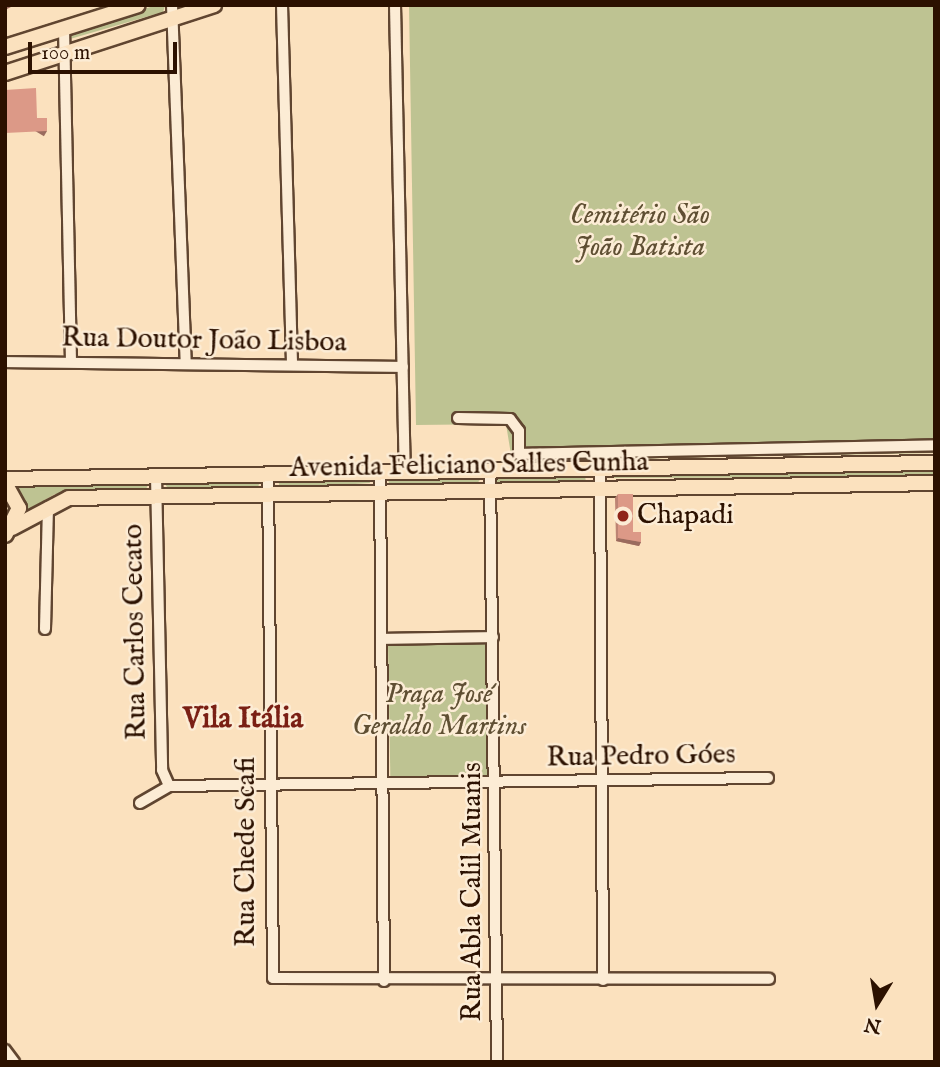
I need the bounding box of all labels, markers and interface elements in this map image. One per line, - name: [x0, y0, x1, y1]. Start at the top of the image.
- scale bar: [32, 28, 180, 72]
- text: 100 m: [41, 40, 90, 67]
- park label: Cemitério São João Batista: [570, 199, 710, 265]
- street label: Rua Doutor João Lisboa: [61, 322, 347, 360]
- street label: Avenida Feliciano Salles Cunha: [289, 446, 649, 486]
- place label: Chapadi: [637, 499, 734, 533]
- marker: Chapadi: [615, 508, 631, 524]
- street label: Rua Carlos Cecato: [117, 523, 155, 741]
- park label: Praça José Geraldo Martins: [352, 678, 526, 744]
- district label: Vila Itália: [183, 701, 303, 737]
- street label: Rua Pedro Góes: [546, 739, 736, 775]
- street label: Rua Chede Scafi: [230, 757, 264, 947]
- street label: Rua Abla Calil Muanis: [456, 762, 490, 1022]
- north arrow: [842, 969, 912, 1039]
- text: N: [863, 1011, 883, 1038]

